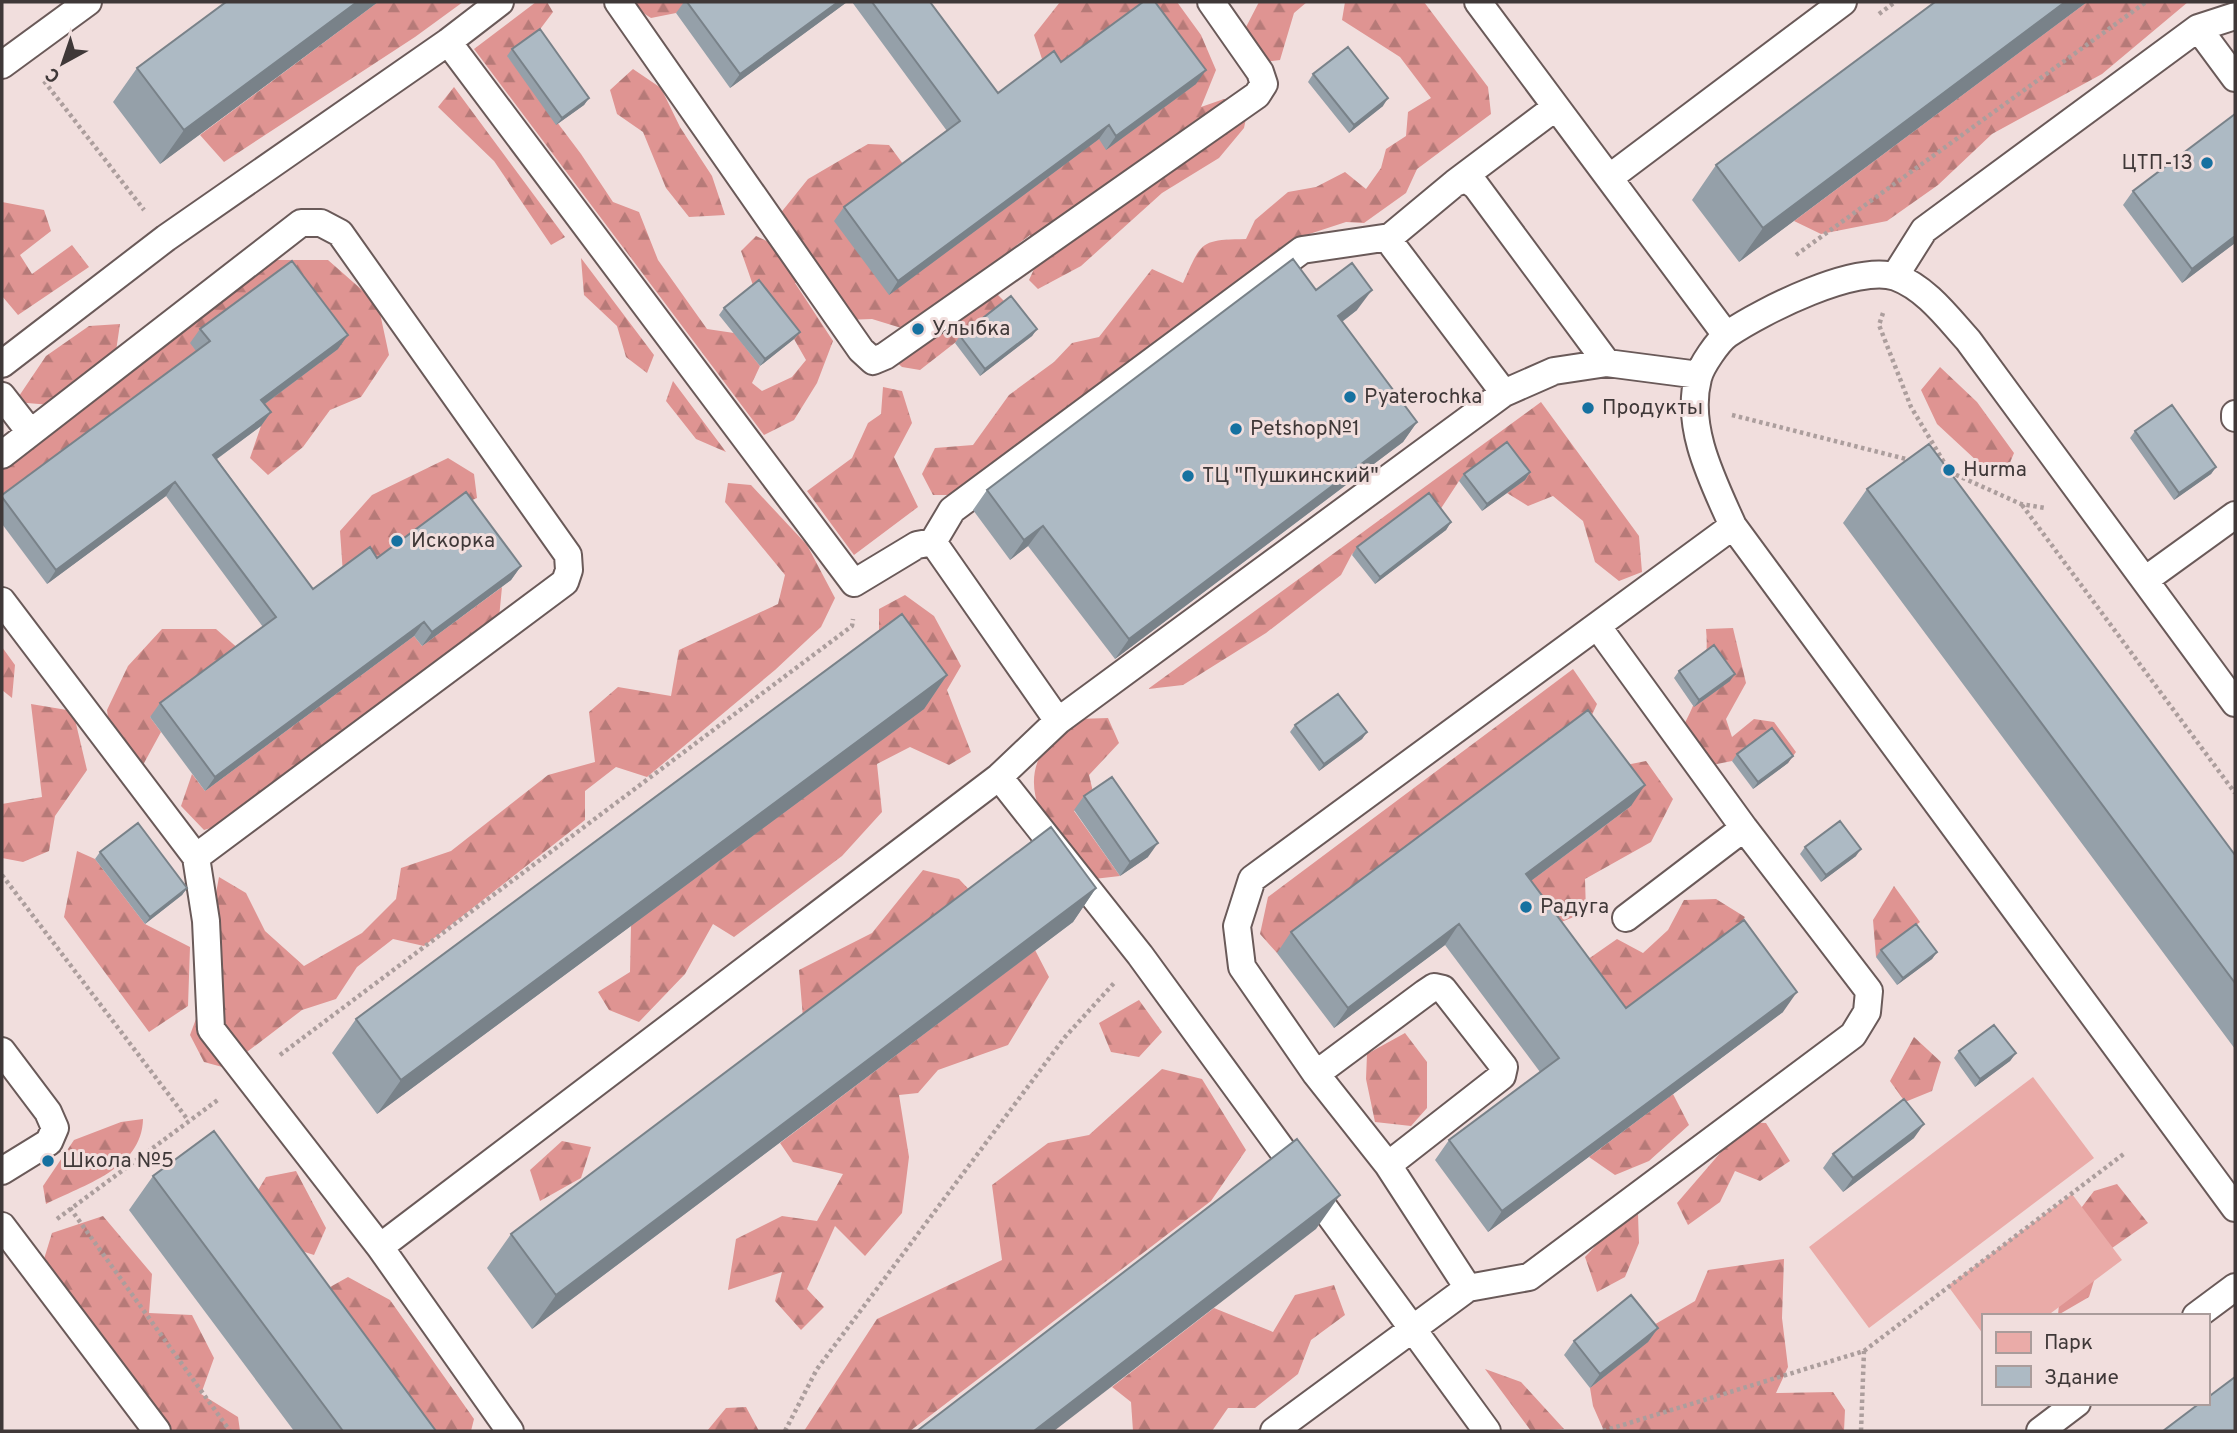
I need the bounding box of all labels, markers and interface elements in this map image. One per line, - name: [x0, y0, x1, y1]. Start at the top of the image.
- north arrow: [28, 28, 98, 98]
- text: С: [41, 61, 66, 88]
- place label: ЦТП-13: [2121, 150, 2193, 177]
- marker: ЦТП-13: [2199, 155, 2215, 171]
- place label: Улыбка: [932, 316, 1010, 343]
- marker: Улыбка: [910, 321, 926, 337]
- place label: Pyaterochka: [1364, 384, 1482, 411]
- marker: Pyaterochka: [1342, 389, 1358, 405]
- place label: Продукты: [1602, 395, 1703, 422]
- marker: Продукты: [1580, 400, 1596, 416]
- place label: Petshop№1: [1250, 416, 1360, 443]
- marker: Petshop№1: [1228, 421, 1244, 437]
- place label: Hurma: [1963, 457, 2027, 484]
- marker: Hurma: [1941, 462, 1957, 478]
- place label: ТЦ "Пушкинский": [1202, 463, 1379, 490]
- marker: ТЦ "Пушкинский": [1180, 468, 1196, 484]
- place label: Искорка: [411, 528, 495, 555]
- marker: Искорка: [389, 533, 405, 549]
- place label: Радуга: [1540, 894, 1609, 921]
- marker: Радуга: [1518, 899, 1534, 915]
- place label: Школа №5: [62, 1148, 174, 1175]
- marker: Школа №5: [40, 1153, 56, 1169]
- legend: [1982, 1314, 2209, 1405]
- text: Парк: [2044, 1330, 2093, 1357]
- text: Здание: [2044, 1365, 2119, 1392]

